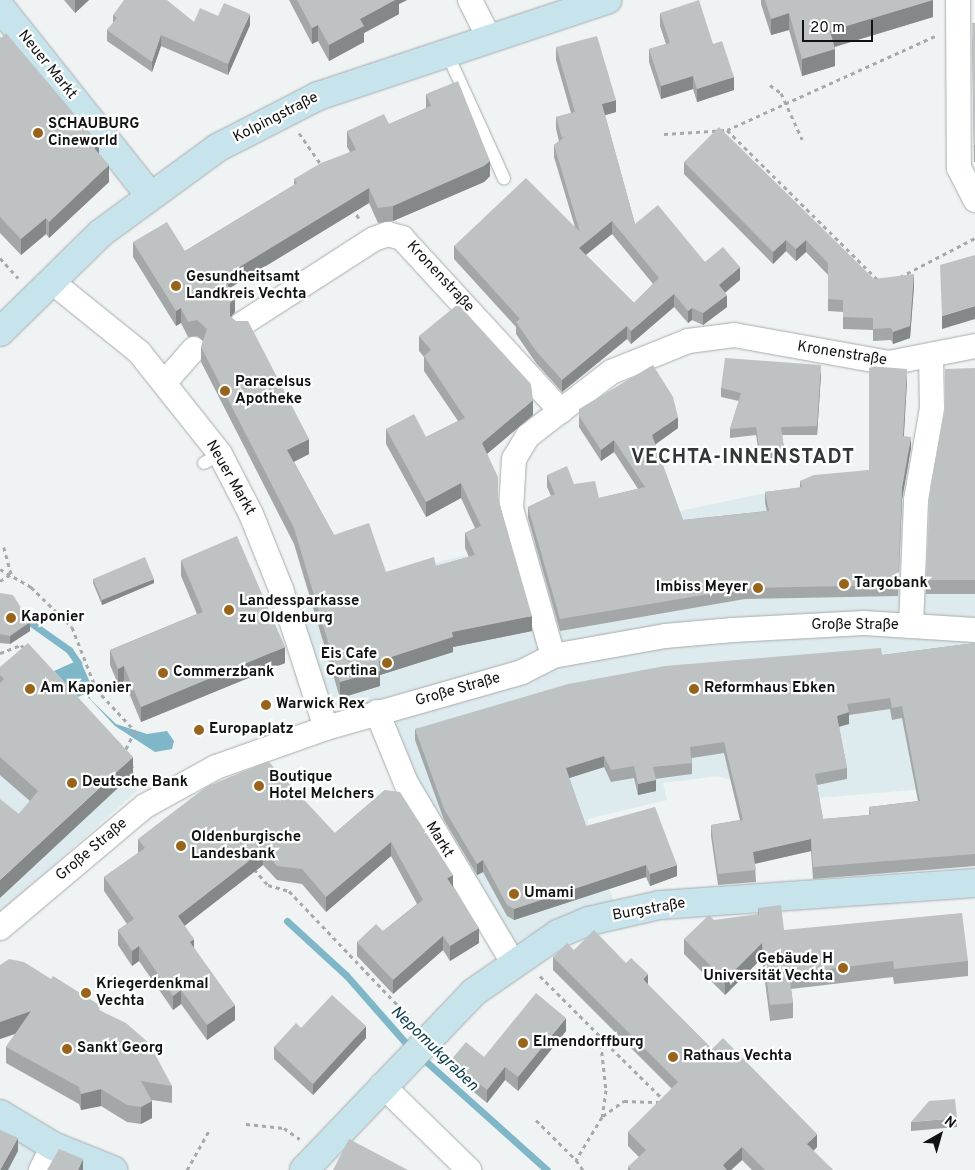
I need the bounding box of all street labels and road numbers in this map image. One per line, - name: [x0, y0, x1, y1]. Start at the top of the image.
- street label: Neuer Markt: [14, 27, 80, 103]
- street label: Kolpingstraße: [231, 89, 321, 147]
- street label: Kronenstraße: [402, 238, 478, 316]
- street label: Kronenstraße: [796, 338, 888, 370]
- street label: Neuer Markt: [201, 437, 259, 519]
- street label: Große Straße: [811, 617, 899, 635]
- street label: Große Straße: [413, 669, 503, 711]
- street label: Große Straße: [53, 815, 131, 885]
- street label: Markt: [421, 819, 457, 861]
- street label: Burgstraße: [611, 895, 687, 925]

